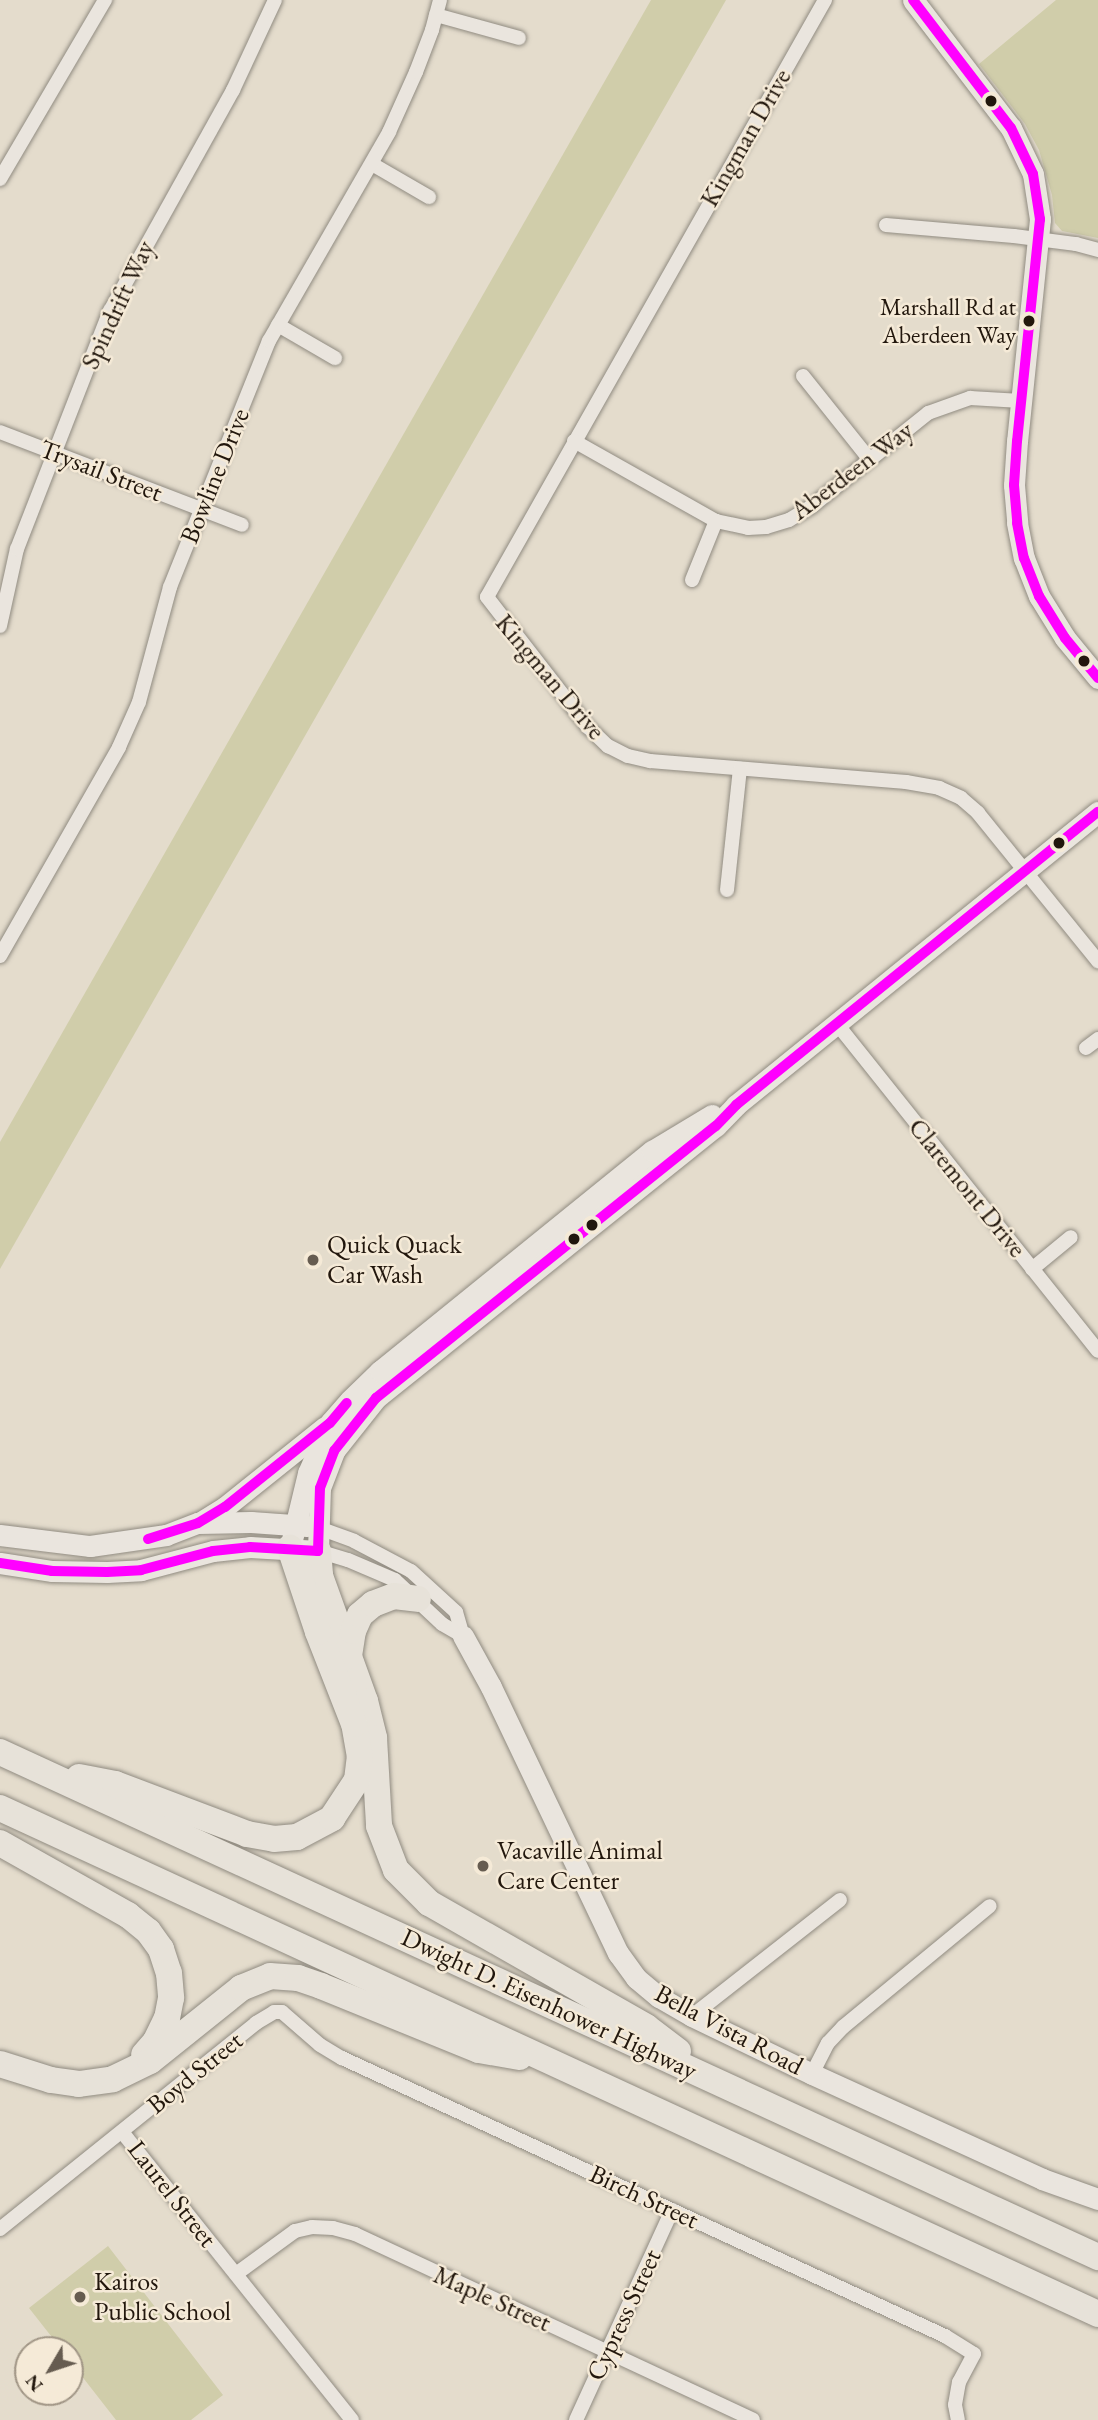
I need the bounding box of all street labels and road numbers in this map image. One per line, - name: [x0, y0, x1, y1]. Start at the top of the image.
- street label: Kingman Drive: [694, 63, 798, 213]
- street label: Spindrift Way: [75, 236, 161, 374]
- street label: Bowline Drive: [174, 404, 256, 548]
- street label: Aberdeen Way: [785, 415, 919, 527]
- street label: Trysail Street: [35, 433, 167, 509]
- street label: Kingman Drive: [488, 608, 612, 746]
- street label: Claremont Drive: [902, 1112, 1032, 1264]
- street label: Dwight D. Eisenhower Highway: [396, 1922, 702, 2086]
- street label: Bella Vista Road: [650, 1978, 808, 2082]
- street label: Boyd Street: [141, 2025, 249, 2121]
- street label: Laurel Street: [121, 2134, 223, 2254]
- street label: Birch Street: [585, 2158, 703, 2236]
- street label: Cypress Street: [580, 2244, 668, 2386]
- street label: Maple Street: [429, 2259, 555, 2339]

